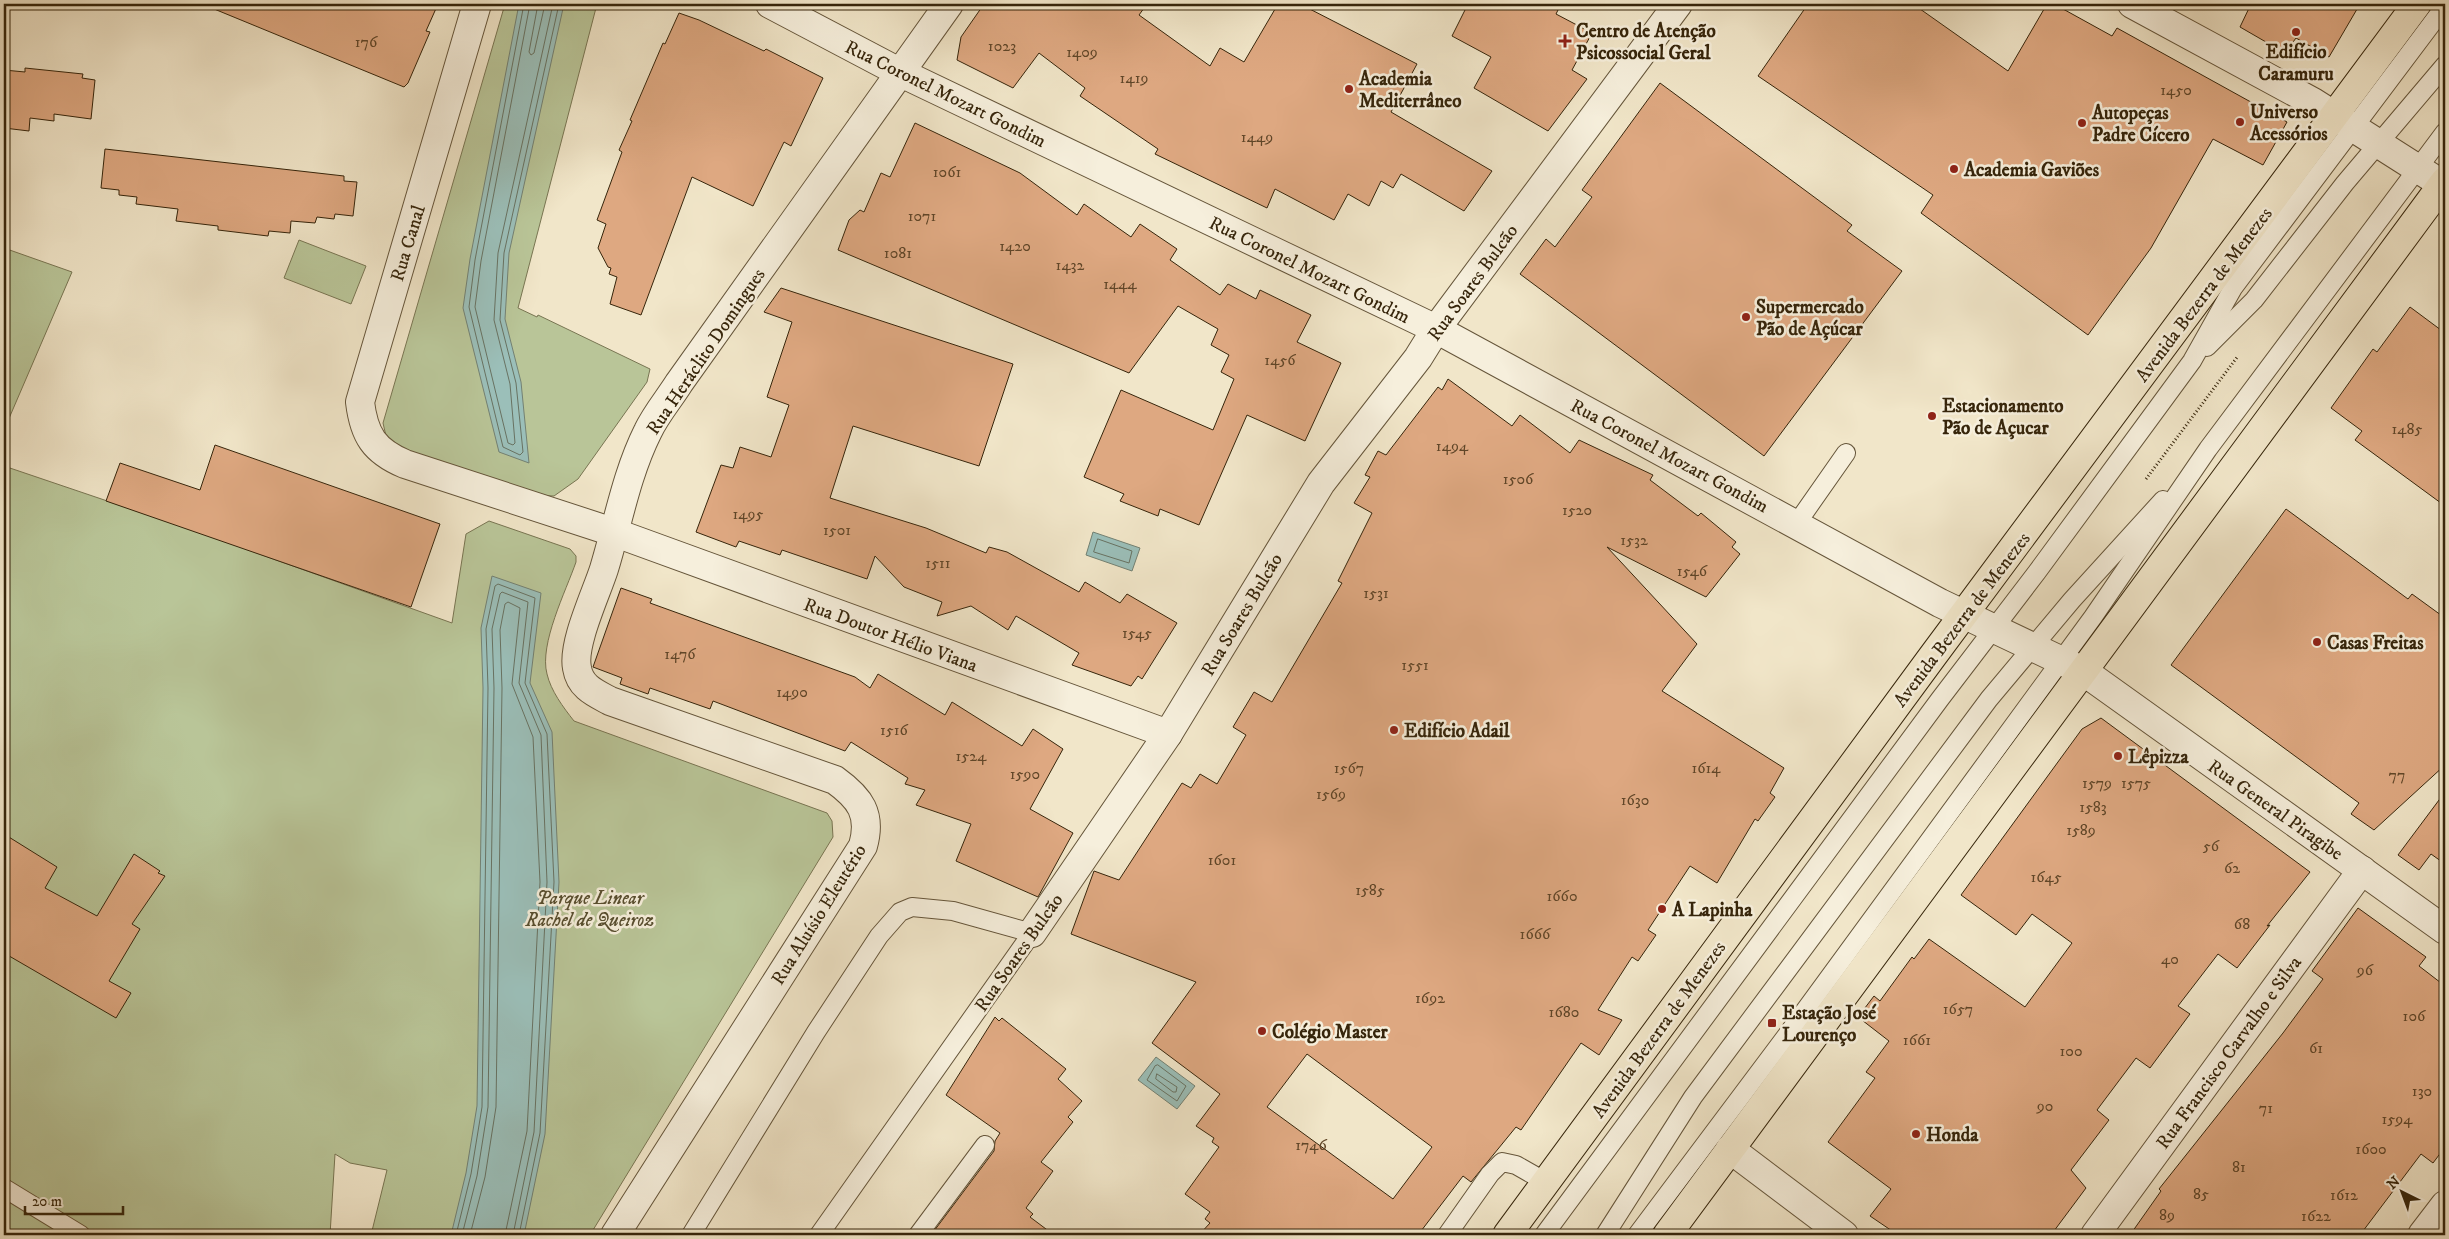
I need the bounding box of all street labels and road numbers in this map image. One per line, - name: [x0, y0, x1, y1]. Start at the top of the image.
- street label: Rua Coronel Mozart Gondim: [841, 36, 1049, 153]
- street label: Rua Canal: [386, 202, 431, 284]
- street label: Avenida Bezerra de Menezes: [2131, 203, 2278, 387]
- street label: Rua Coronel Mozart Gondim: [1205, 212, 1413, 329]
- street label: Rua Soares Bulcão: [1423, 220, 1523, 346]
- street label: Rua Heráclito Domingues: [642, 264, 771, 439]
- street label: Rua Coronel Mozart Gondim: [1567, 394, 1772, 518]
- street label: Avenida Bezerra de Menezes: [1889, 528, 2036, 712]
- street label: Rua Soares Bulcão: [1197, 549, 1288, 680]
- street label: Rua Doutor Hélio Viana: [800, 593, 981, 678]
- street label: Rua General Piragibe: [2203, 755, 2347, 866]
- street label: Rua Aluísio Eleutério: [767, 840, 872, 989]
- street label: Rua Soares Bulcão: [970, 889, 1068, 1016]
- street label: Avenida Bezerra de Menezes: [1587, 937, 1731, 1123]
- street label: Rua Francisco Carvalho e Silva: [2151, 952, 2307, 1154]

